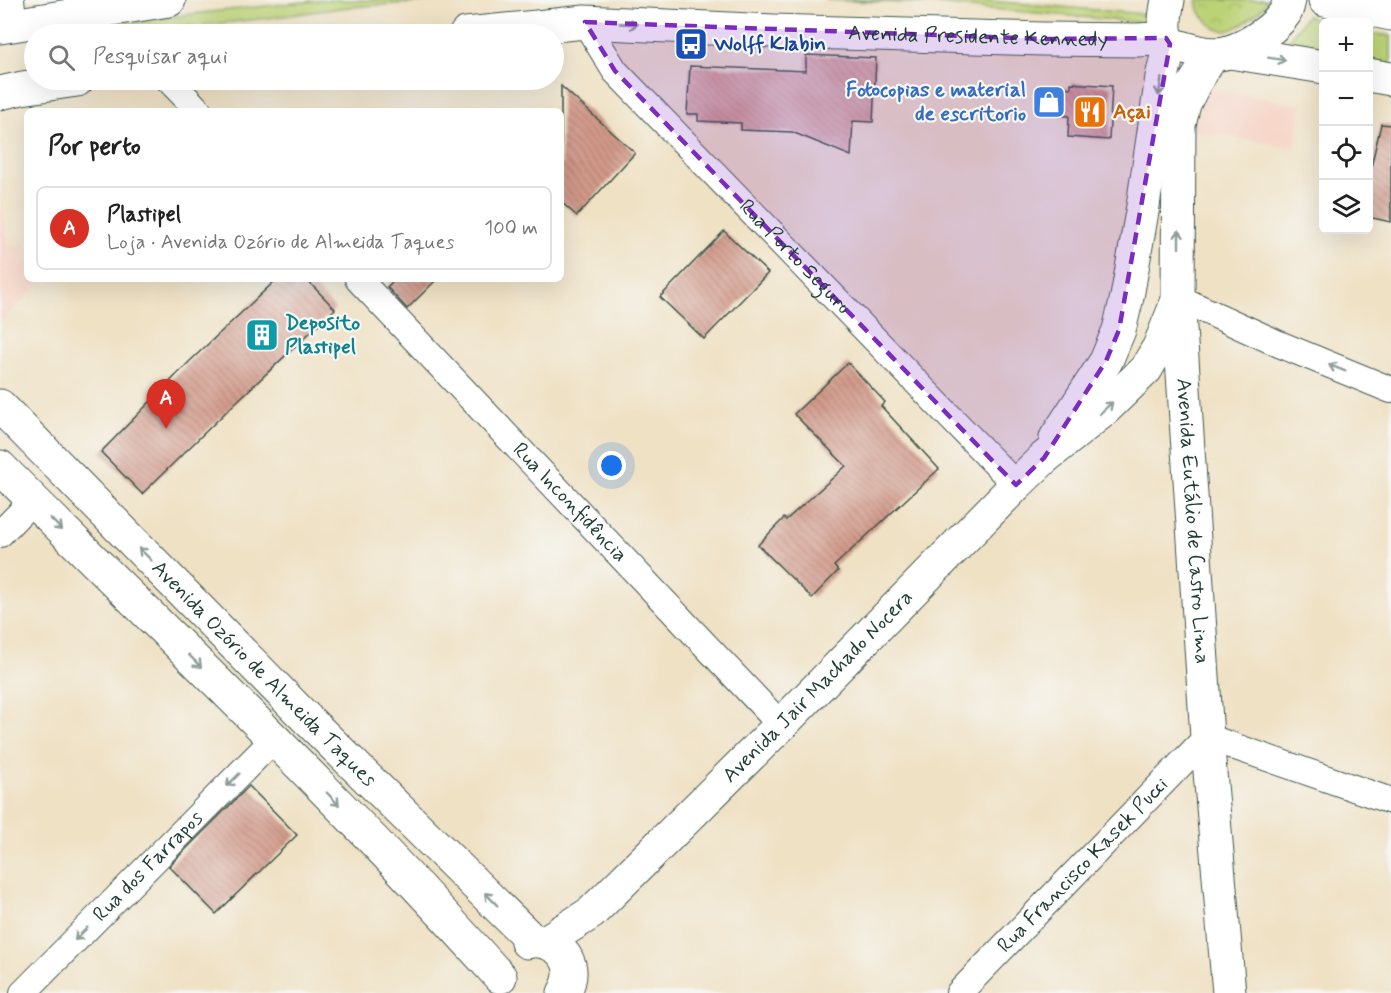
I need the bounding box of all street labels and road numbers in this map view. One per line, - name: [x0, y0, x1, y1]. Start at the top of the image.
- street label: Avenida Presidente Kennedy: [848, 19, 1108, 54]
- street label: Rua Porto Seguro: [733, 193, 857, 320]
- street label: Avenida Eutálio de Castro Lima: [1169, 377, 1216, 665]
- street label: Rua Inconfidência: [506, 436, 634, 569]
- street label: Avenida Ozório de Almeida Taques: [145, 555, 382, 793]
- street label: Avenida Jair Machado Nocera: [716, 584, 919, 789]
- street label: Rua Francisco Kasek Pucci: [991, 771, 1175, 959]
- street label: Rua dos Farrapos: [87, 805, 209, 928]

